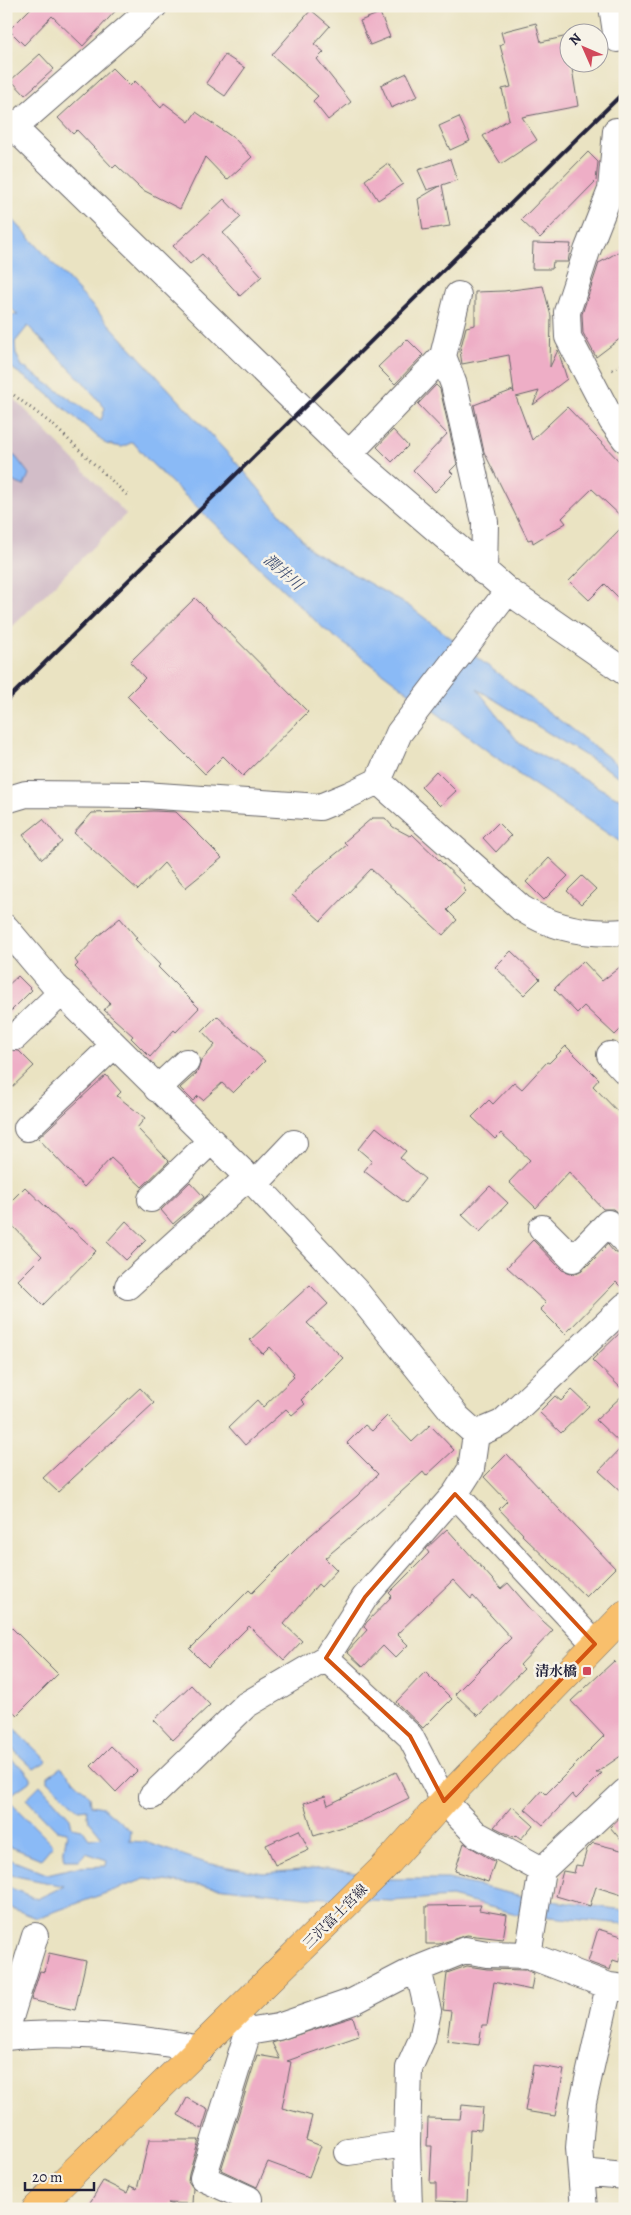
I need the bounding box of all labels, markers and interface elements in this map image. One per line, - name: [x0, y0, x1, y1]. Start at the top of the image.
- north arrow: [558, 22, 608, 72]
- text: N: [565, 29, 585, 49]
- water label: 潤井川: [259, 550, 308, 596]
- place label: 清水橋: [535, 1662, 577, 1681]
- marker: 清水橋: [581, 1665, 593, 1677]
- street label: 三沢富士宮線: [299, 1880, 372, 1953]
- scale bar: [25, 2160, 94, 2192]
- text: 20 m: [32, 2167, 63, 2187]

